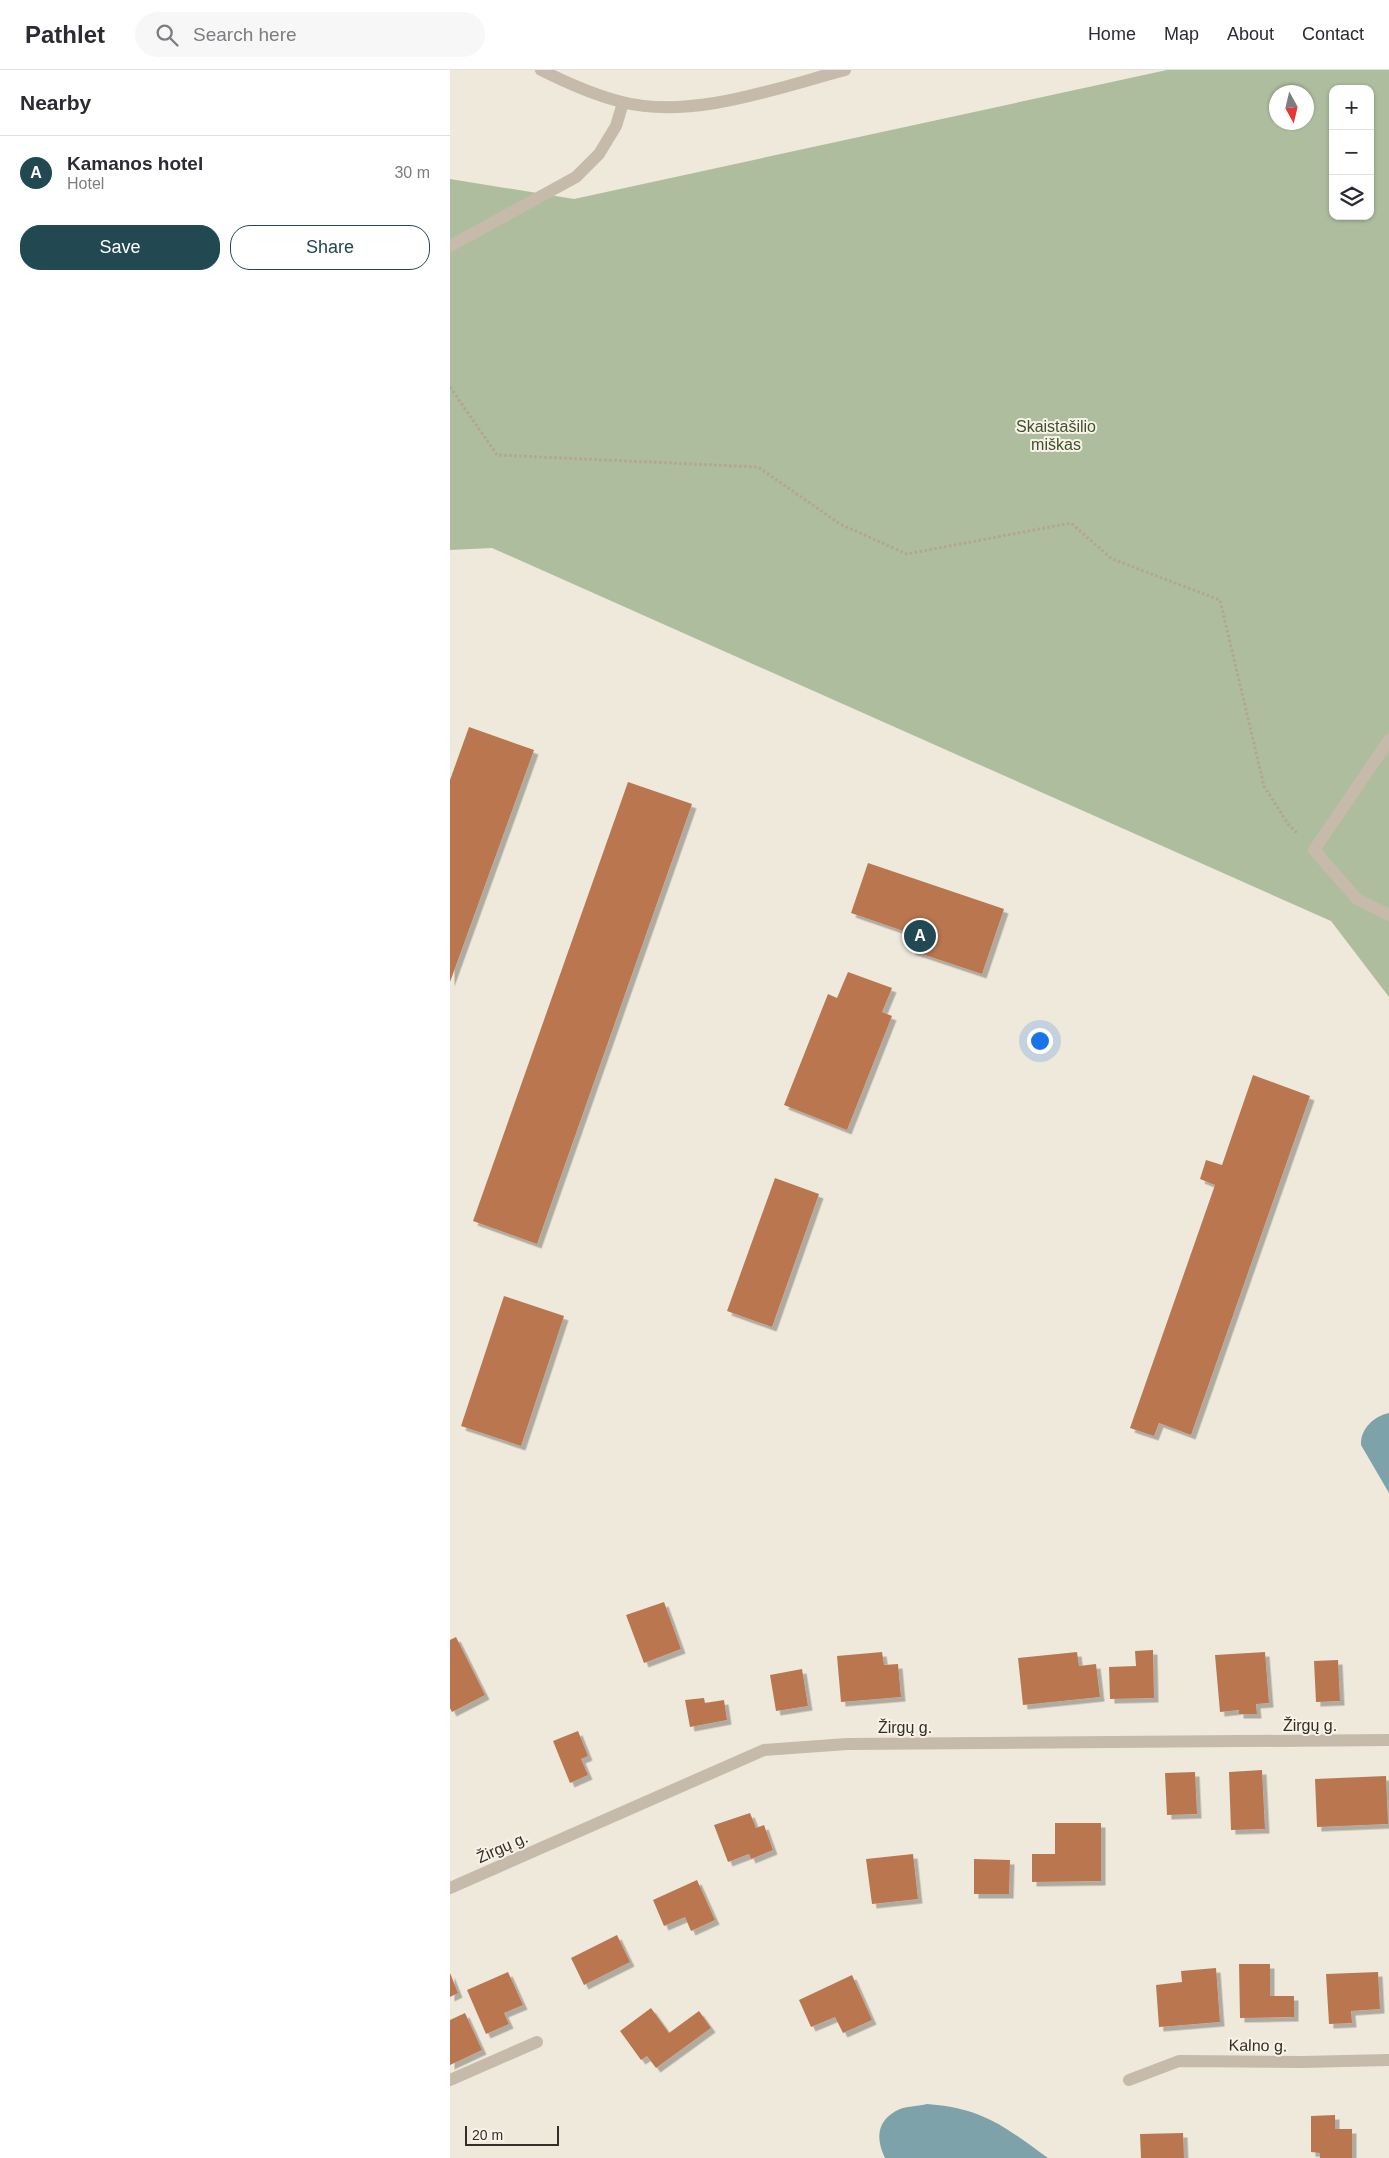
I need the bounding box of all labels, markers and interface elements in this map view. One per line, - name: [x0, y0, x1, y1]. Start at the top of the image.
- search box: [135, 12, 485, 57]
- text: Pathlet: [25, 21, 105, 48]
- icon: search: [153, 21, 181, 49]
- text: Search here: [193, 24, 297, 45]
- text: Home: [1088, 24, 1136, 44]
- text: Map: [1164, 24, 1199, 44]
- text: About: [1227, 24, 1274, 44]
- text: Contact: [1302, 24, 1364, 44]
- north arrow: [1269, 85, 1314, 130]
- map controls: [1329, 85, 1374, 220]
- button: +: [1329, 85, 1374, 130]
- text: Nearby: [20, 91, 91, 114]
- button: −: [1329, 130, 1374, 175]
- text: Kamanos hotel: [67, 153, 203, 174]
- text: A: [30, 164, 42, 181]
- text: 30 m: [394, 164, 430, 181]
- text: Hotel: [67, 175, 104, 192]
- button: layers: [1329, 175, 1374, 220]
- button: Save: [20, 225, 220, 270]
- button: Share: [230, 225, 430, 270]
- park label: Skaistašilio miškas: [1016, 418, 1096, 453]
- pin: A: [904, 917, 936, 955]
- your location: [1027, 1028, 1053, 1054]
- street label: Žirgų g.: [1283, 1716, 1337, 1734]
- street label: Žirgų g.: [878, 1718, 932, 1736]
- street label: Žirgų g.: [474, 1828, 530, 1866]
- street label: Kalno g.: [1228, 2036, 1287, 2055]
- scale bar: [465, 2123, 559, 2146]
- text: 20 m: [472, 2127, 503, 2143]

